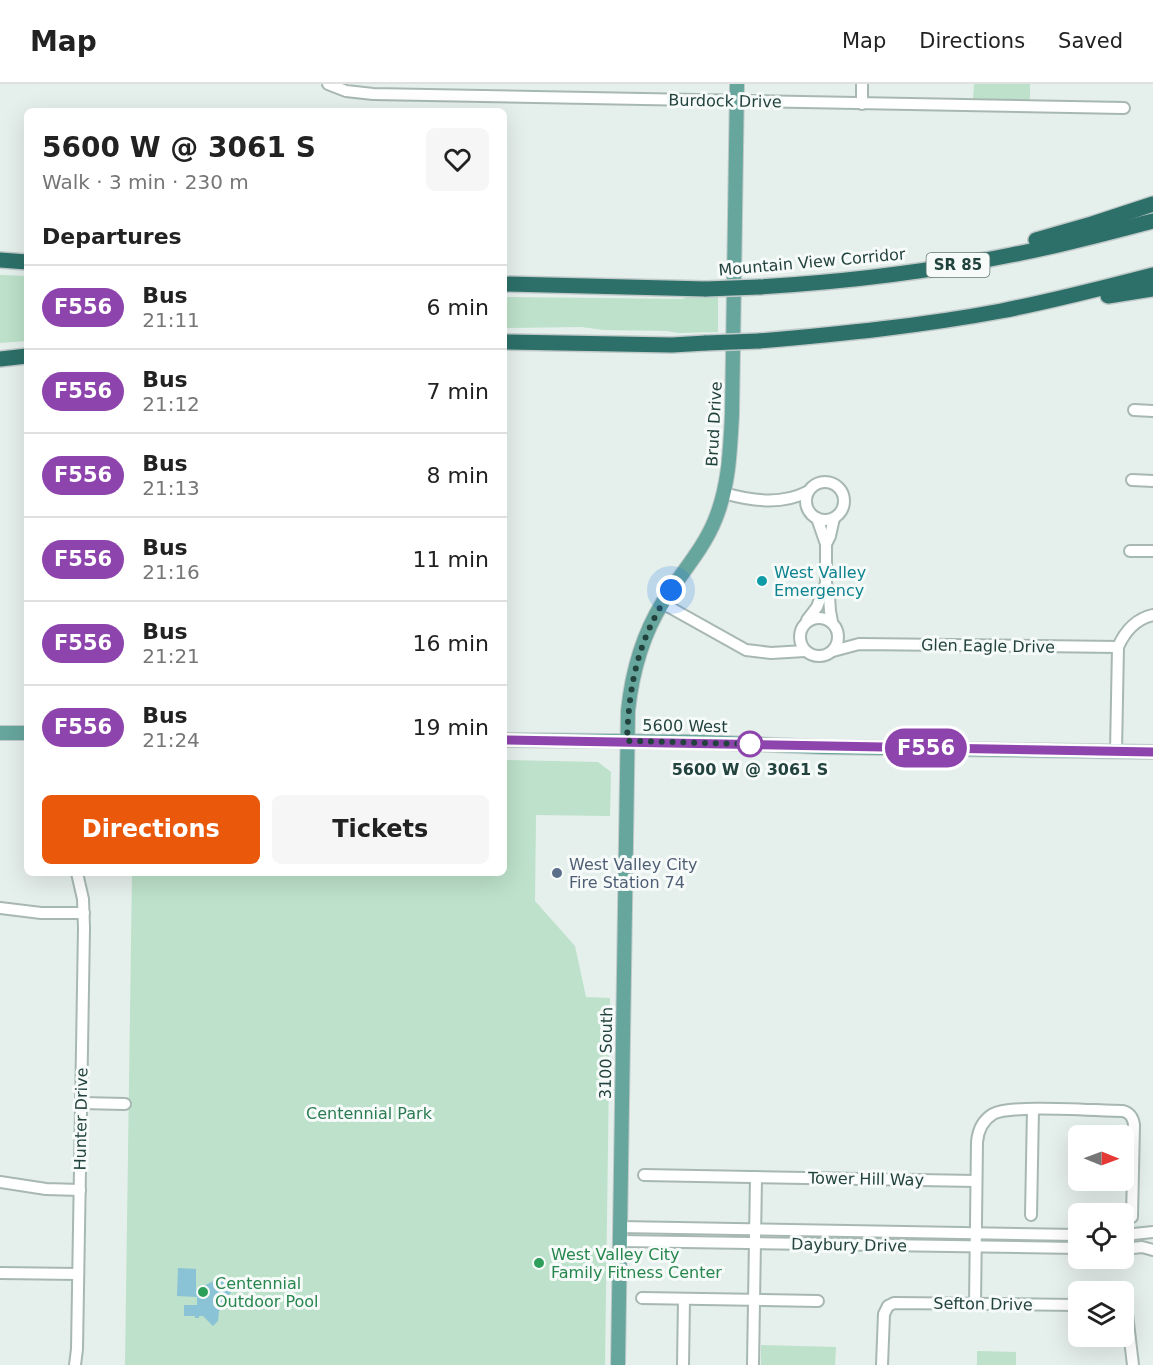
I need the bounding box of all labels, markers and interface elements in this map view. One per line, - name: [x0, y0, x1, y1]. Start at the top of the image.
- text: Map: [30, 25, 97, 58]
- text: Map: [842, 29, 886, 53]
- text: Directions: [919, 29, 1025, 53]
- text: Saved: [1058, 29, 1123, 53]
- street label: Burdock Drive: [668, 91, 782, 111]
- button: heart: [426, 128, 489, 191]
- text: 5600 W @ 3061 S: [42, 131, 316, 164]
- text: Walk · 3 min · 230 m: [42, 170, 249, 194]
- text: Departures: [42, 224, 182, 249]
- street label: Mountain View Corridor: [718, 244, 907, 280]
- road number: SR 85: [926, 253, 990, 277]
- text: Bus: [142, 283, 188, 308]
- text: F556: [54, 295, 112, 319]
- text: 6 min: [427, 295, 489, 320]
- text: 21:11: [142, 308, 200, 332]
- text: Bus: [142, 367, 188, 392]
- text: F556: [54, 379, 112, 403]
- text: 7 min: [427, 379, 489, 404]
- street label: Brud Drive: [702, 381, 726, 467]
- text: 21:12: [142, 392, 200, 416]
- text: Bus: [142, 451, 188, 476]
- text: F556: [54, 463, 112, 487]
- text: 8 min: [427, 463, 489, 488]
- text: 21:13: [142, 476, 200, 500]
- text: Bus: [142, 535, 188, 560]
- text: F556: [54, 547, 112, 571]
- text: 11 min: [413, 547, 489, 572]
- text: 21:16: [142, 560, 200, 584]
- place label: West Valley Emergency: [774, 563, 866, 600]
- marker: West Valley Emergency: [755, 574, 769, 588]
- your location: [656, 575, 686, 605]
- text: Bus: [142, 619, 188, 644]
- text: F556: [54, 631, 112, 655]
- text: 16 min: [413, 631, 489, 656]
- street label: Glen Eagle Drive: [921, 635, 1055, 657]
- text: 21:21: [142, 644, 200, 668]
- text: Bus: [142, 703, 188, 728]
- text: F556: [54, 715, 112, 739]
- text: 19 min: [413, 715, 489, 740]
- street label: 5600 West: [642, 716, 728, 736]
- text: 21:24: [142, 728, 200, 752]
- line badge: F556: [884, 728, 968, 768]
- marker: 5600 W @ 3061 S: [737, 731, 763, 757]
- text: F556: [897, 736, 955, 760]
- place label: 5600 W @ 3061 S: [672, 760, 828, 779]
- button: Directions: [42, 795, 260, 864]
- button: Tickets: [272, 795, 489, 864]
- place label: West Valley City Fire Station 74: [569, 855, 698, 892]
- marker: West Valley City Fire Station 74: [550, 866, 564, 880]
- street label: 3100 South: [596, 1007, 616, 1099]
- street label: Hunter Drive: [71, 1067, 91, 1171]
- park label: Centennial Park: [306, 1104, 433, 1123]
- north arrow: [1068, 1125, 1134, 1191]
- map controls: [1068, 1125, 1134, 1347]
- street label: Tower Hill Way: [807, 1168, 924, 1190]
- button: locate: [1068, 1203, 1134, 1269]
- street label: Daybury Drive: [791, 1234, 907, 1256]
- place label: West Valley City Family Fitness Center: [551, 1245, 722, 1282]
- marker: West Valley City Family Fitness Center: [532, 1256, 546, 1270]
- place label: Centennial Outdoor Pool: [215, 1274, 319, 1311]
- button: layers: [1068, 1281, 1134, 1347]
- marker: Centennial Outdoor Pool: [196, 1285, 210, 1299]
- street label: Sefton Drive: [933, 1294, 1033, 1314]

